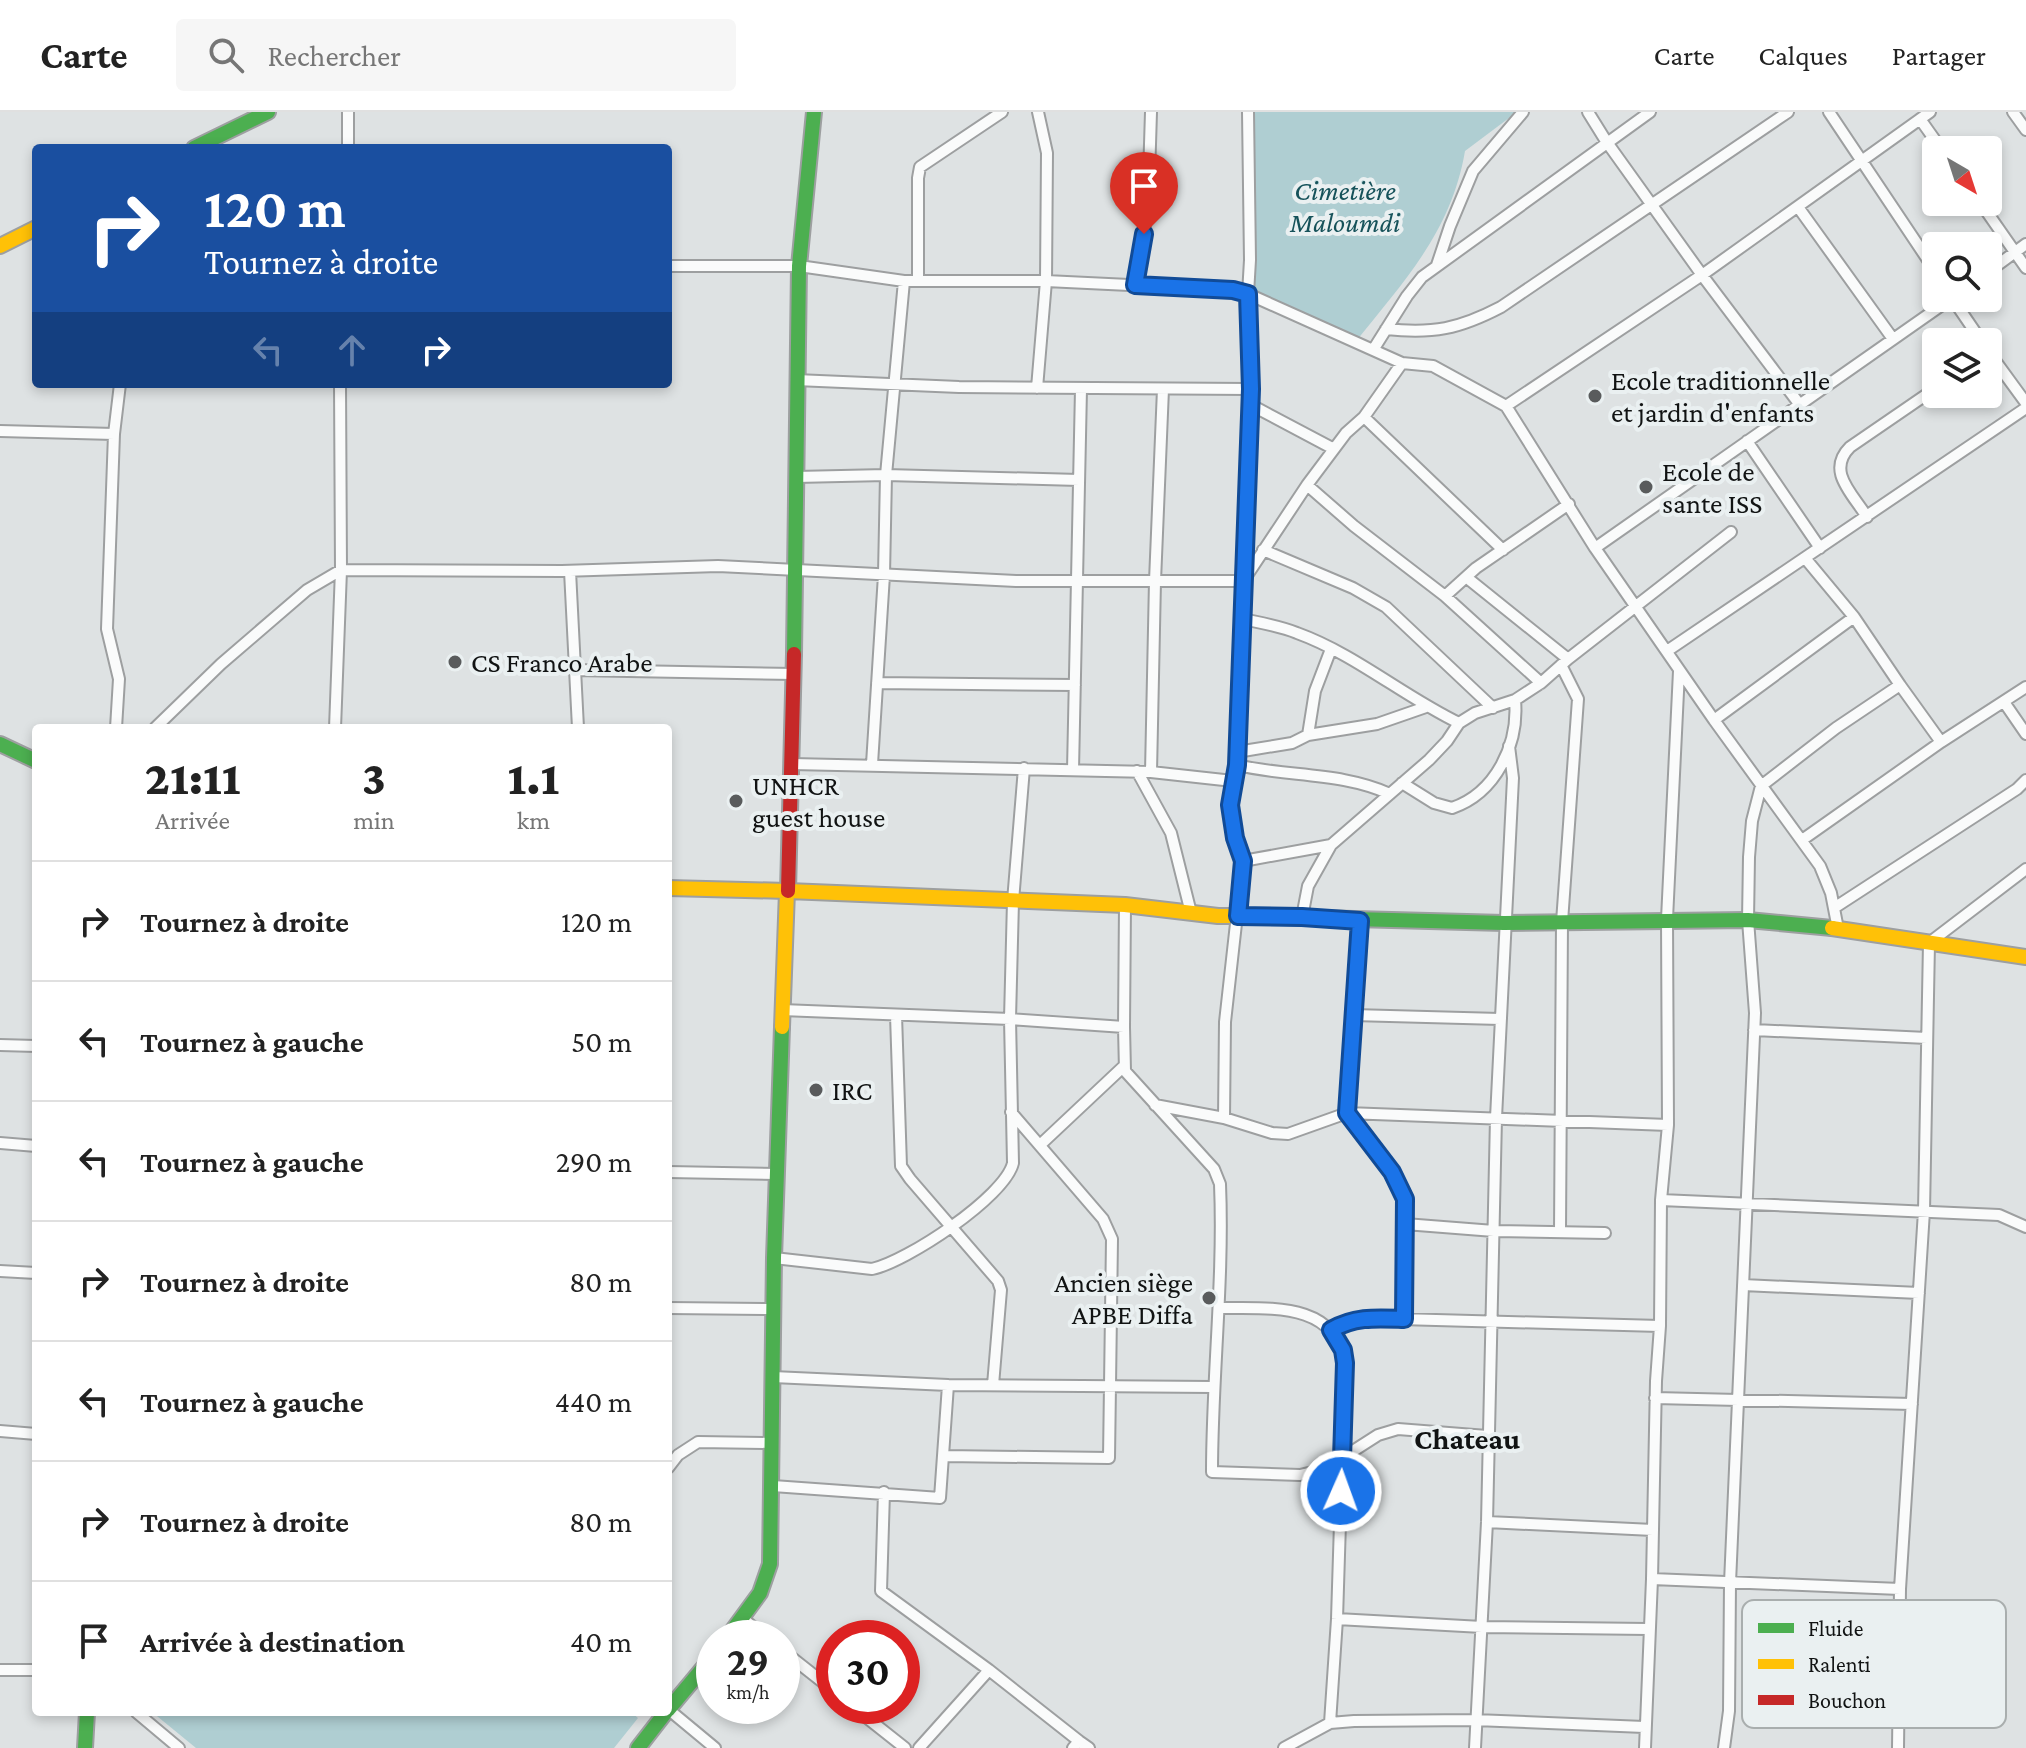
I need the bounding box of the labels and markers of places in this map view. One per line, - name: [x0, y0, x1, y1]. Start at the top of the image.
- pin: [1110, 152, 1178, 234]
- place label: Ecole traditionnelle et jardin d'enfants: [1611, 365, 1830, 428]
- marker: Ecole traditionnelle et jardin d'enfants: [1586, 387, 1604, 405]
- place label: Ecole de sante ISS: [1662, 456, 1762, 519]
- marker: Ecole de sante ISS: [1637, 478, 1655, 496]
- place label: CS Franco Arabe: [471, 647, 653, 678]
- marker: CS Franco Arabe: [446, 653, 464, 671]
- place label: UNHCR guest house: [752, 770, 885, 833]
- marker: UNHCR guest house: [727, 792, 745, 810]
- place label: IRC: [832, 1075, 872, 1106]
- marker: IRC: [807, 1081, 825, 1099]
- place label: Ancien siège APBE Diffa: [1054, 1267, 1193, 1330]
- marker: Ancien siège APBE Diffa: [1200, 1289, 1218, 1307]

